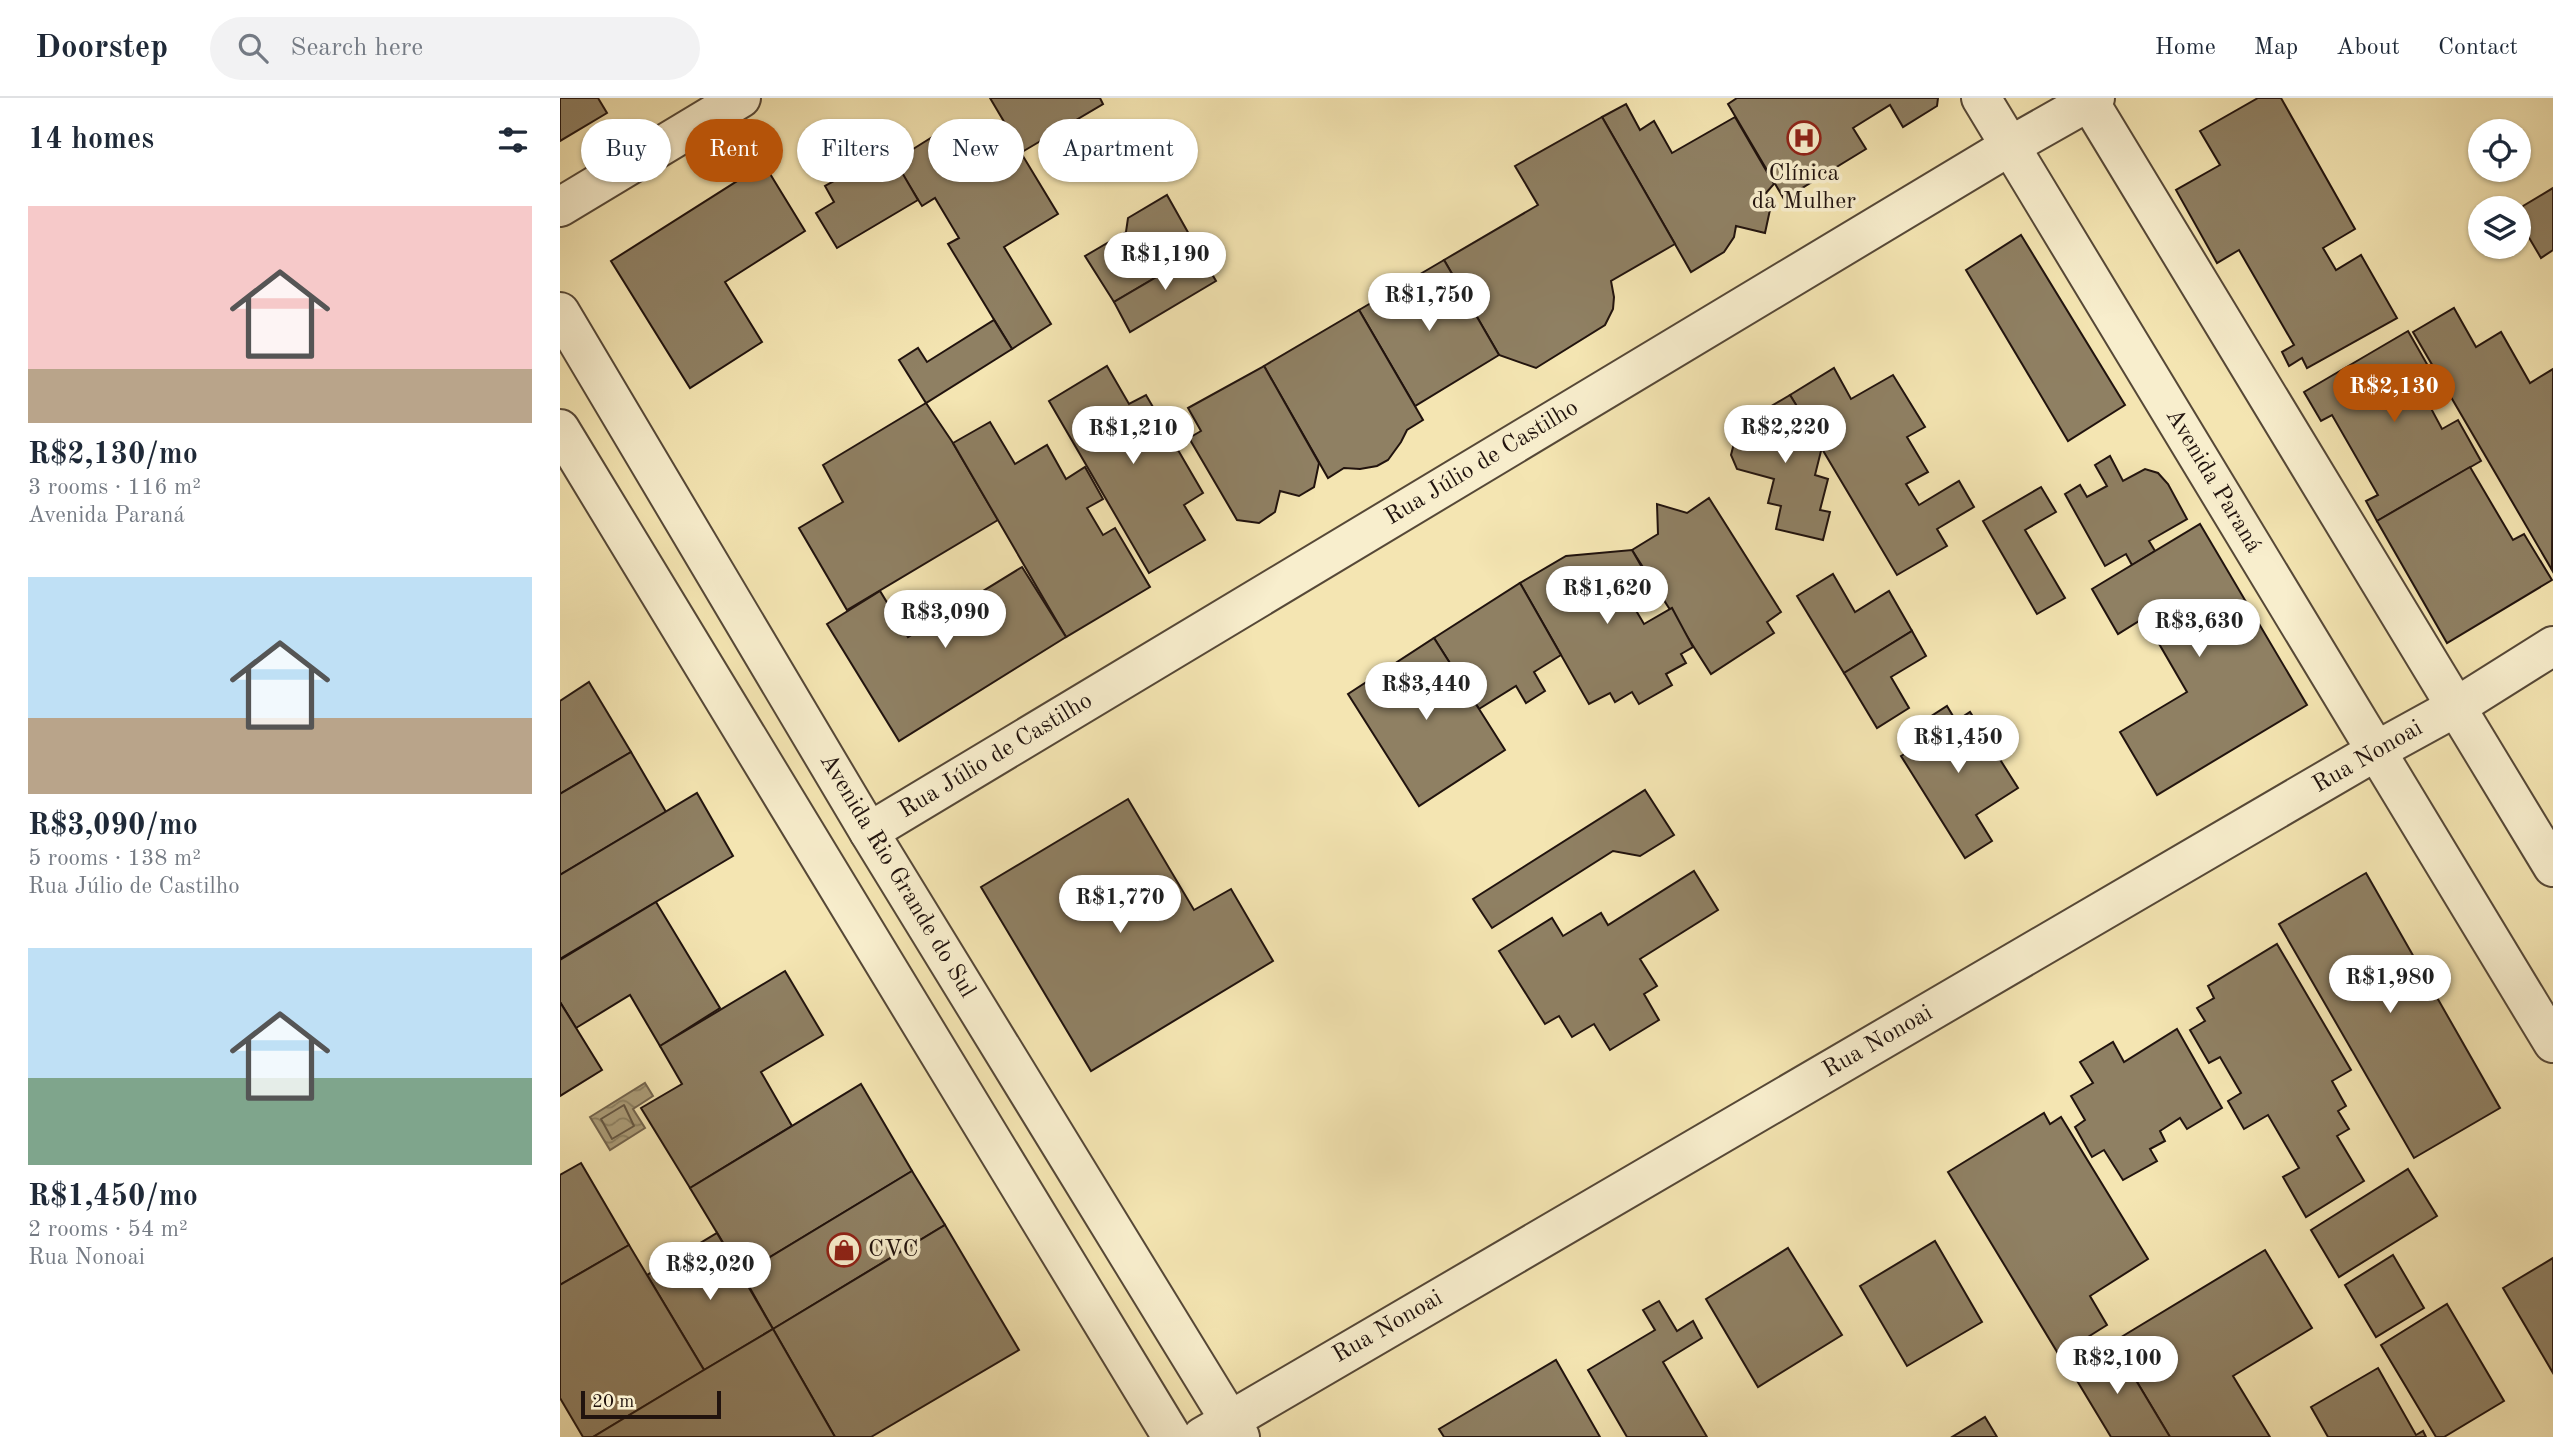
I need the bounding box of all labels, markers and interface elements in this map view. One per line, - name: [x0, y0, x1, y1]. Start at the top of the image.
- search box: [210, 17, 700, 80]
- icon: search: [234, 29, 272, 67]
- text: Doorstep: [35, 32, 168, 65]
- text: Search here: [290, 35, 423, 61]
- text: Home: [2155, 36, 2216, 60]
- text: Map: [2254, 36, 2298, 60]
- text: About: [2336, 36, 2400, 60]
- text: Contact: [2438, 36, 2518, 60]
- chip: Buy: [581, 119, 671, 182]
- chip: Rent: [685, 119, 783, 182]
- chip: Filters: [797, 119, 914, 182]
- chip: New: [928, 119, 1024, 182]
- chip: Apartment: [1038, 119, 1198, 182]
- hospital icon: Clínica da Mulher: [1785, 119, 1823, 157]
- map controls: [2468, 119, 2531, 259]
- button: locate: [2468, 119, 2531, 182]
- icon: filters: [494, 121, 532, 159]
- text: 14 homes: [28, 125, 154, 155]
- place label: Clínica da Mulher: [1752, 162, 1856, 214]
- button: layers: [2468, 196, 2531, 259]
- pin: R$1,190: [1100, 232, 1230, 292]
- text: R$1,190: [1120, 243, 1210, 266]
- icon: home: [217, 251, 343, 377]
- pin: R$1,750: [1364, 274, 1494, 333]
- text: R$1,750: [1384, 284, 1474, 307]
- pin: R$2,130: [2329, 364, 2459, 424]
- text: R$2,130: [2349, 375, 2439, 398]
- street label: Rua Júlio de Castilho: [1381, 396, 1583, 530]
- street label: Avenida Paraná: [2161, 405, 2265, 557]
- pin: R$1,210: [1068, 406, 1198, 466]
- pin: R$2,220: [1720, 406, 1850, 465]
- text: R$2,220: [1740, 416, 1830, 439]
- text: R$1,210: [1088, 417, 1178, 440]
- text: R$2,130/mo: [28, 440, 198, 470]
- text: 3 rooms · 116 m²: [28, 476, 201, 499]
- text: Avenida Paraná: [28, 504, 185, 527]
- pin: R$1,620: [1542, 566, 1672, 626]
- text: R$1,620: [1562, 577, 1652, 600]
- pin: R$3,090: [880, 590, 1010, 650]
- pin: R$3,630: [2134, 600, 2264, 659]
- text: R$3,090: [900, 601, 990, 624]
- text: R$3,630: [2154, 610, 2244, 633]
- icon: home: [217, 622, 343, 748]
- pin: R$3,440: [1361, 662, 1491, 722]
- text: R$3,440: [1381, 673, 1471, 696]
- street label: Rua Júlio de Castilho: [895, 689, 1097, 823]
- pin: R$1,450: [1893, 716, 2023, 775]
- street label: Rua Nonoai: [2309, 716, 2427, 798]
- text: R$1,450: [1913, 726, 2003, 749]
- street label: Avenida Rio Grande do Sul: [815, 750, 979, 1002]
- text: R$3,090/mo: [28, 811, 198, 841]
- text: 5 rooms · 138 m²: [28, 847, 201, 870]
- text: Rua Júlio de Castilho: [28, 875, 240, 898]
- pin: R$1,770: [1055, 876, 1185, 935]
- text: R$1,770: [1075, 886, 1165, 909]
- pin: R$1,980: [2325, 956, 2455, 1015]
- text: R$1,980: [2345, 966, 2435, 989]
- icon: home: [217, 993, 343, 1119]
- street label: Rua Nonoai: [1819, 1001, 1937, 1083]
- text: R$1,450/mo: [28, 1182, 198, 1212]
- text: 2 rooms · 54 m²: [28, 1218, 188, 1241]
- shop icon: CVC: [825, 1231, 863, 1269]
- place label: CVC: [868, 1238, 919, 1262]
- pin: R$2,020: [645, 1242, 775, 1302]
- text: Rua Nonoai: [28, 1246, 145, 1269]
- text: R$2,020: [665, 1253, 755, 1276]
- street label: Rua Nonoai: [1329, 1286, 1447, 1368]
- pin: R$2,100: [2052, 1336, 2182, 1396]
- text: R$2,100: [2072, 1347, 2162, 1370]
- scale bar: [581, 1388, 721, 1420]
- text: 20 m: [592, 1393, 634, 1412]

